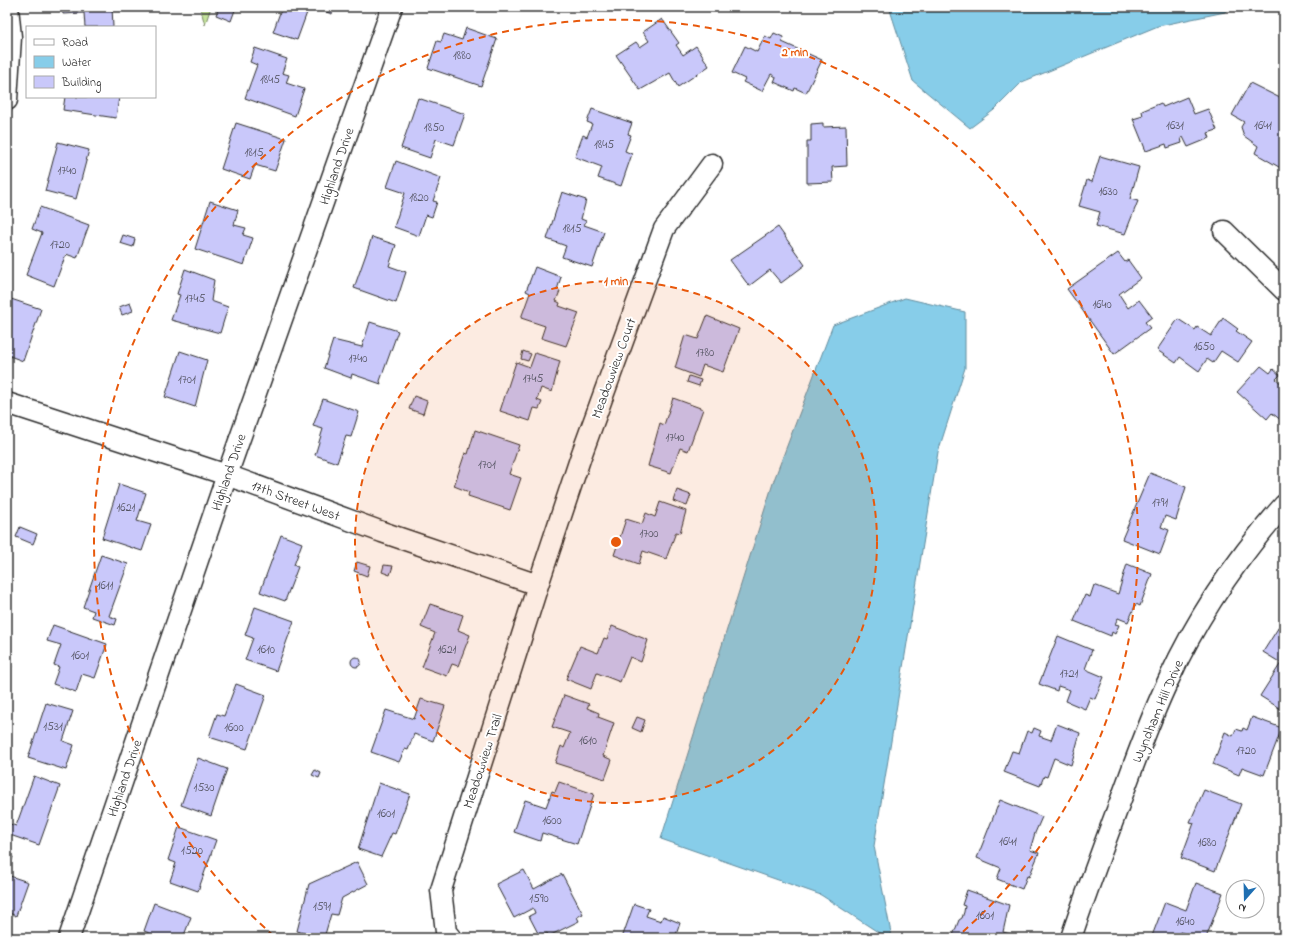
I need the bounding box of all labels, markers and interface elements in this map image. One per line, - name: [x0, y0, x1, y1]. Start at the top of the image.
- legend: [26, 26, 156, 98]
- text: Road: [62, 34, 88, 52]
- text: 2 min: [781, 44, 808, 62]
- house number: 1880: [453, 47, 471, 65]
- text: Water: [62, 54, 91, 72]
- house number: 1845: [260, 71, 280, 89]
- text: Building: [61, 74, 101, 93]
- house number: 1631: [1166, 117, 1184, 135]
- house number: 1641: [1254, 117, 1272, 135]
- house number: 1850: [424, 119, 444, 137]
- street label: Highland Drive: [314, 124, 362, 208]
- house number: 1845: [594, 136, 614, 154]
- house number: 1815: [245, 144, 264, 162]
- house number: 1740: [58, 162, 76, 180]
- house number: 1630: [1098, 183, 1118, 201]
- house number: 1820: [409, 189, 429, 207]
- house number: 1815: [563, 220, 582, 238]
- house number: 1720: [50, 236, 70, 254]
- text: 1 min: [604, 273, 628, 291]
- house number: 1745: [185, 290, 205, 308]
- house number: 1640: [1092, 296, 1112, 314]
- street label: Meadowview Court: [586, 315, 642, 422]
- house number: 1650: [1193, 338, 1215, 356]
- house number: 1780: [696, 344, 714, 362]
- house number: 1740: [349, 350, 367, 368]
- house number: 1745: [523, 370, 543, 388]
- house number: 1701: [178, 371, 196, 389]
- house number: 1740: [666, 429, 684, 447]
- street label: Highland Drive: [206, 430, 254, 514]
- house number: 1701: [478, 456, 496, 474]
- street label: 17th Street West: [248, 476, 343, 527]
- house number: 1791: [1152, 494, 1168, 512]
- house number: 1621: [117, 499, 136, 517]
- house number: 1700: [639, 525, 659, 543]
- centre of rings: [609, 535, 623, 549]
- house number: 1611: [97, 577, 114, 595]
- house number: 1610: [257, 641, 275, 659]
- house number: 1621: [438, 641, 457, 659]
- house number: 1601: [71, 647, 89, 665]
- street label: Wyndham Hill Drive: [1127, 656, 1191, 767]
- house number: 1721: [1060, 665, 1078, 683]
- street label: Meadowview Trail: [458, 711, 509, 811]
- house number: 1531: [43, 718, 63, 736]
- house number: 1600: [224, 719, 244, 737]
- house number: 1610: [579, 732, 597, 750]
- street label: Highland Drive: [102, 736, 150, 820]
- house number: 1720: [1236, 742, 1256, 760]
- house number: 1530: [194, 779, 214, 797]
- house number: 1601: [377, 805, 395, 823]
- house number: 1600: [542, 812, 562, 830]
- house number: 1641: [999, 833, 1017, 851]
- house number: 1680: [1198, 834, 1216, 852]
- house number: 1520: [181, 842, 203, 860]
- north arrow: [1225, 879, 1265, 919]
- house number: 1590: [529, 890, 549, 908]
- house number: 1591: [313, 898, 331, 916]
- text: N: [1236, 899, 1248, 916]
- house number: 1601: [976, 907, 994, 925]
- house number: 1640: [1175, 913, 1195, 931]

